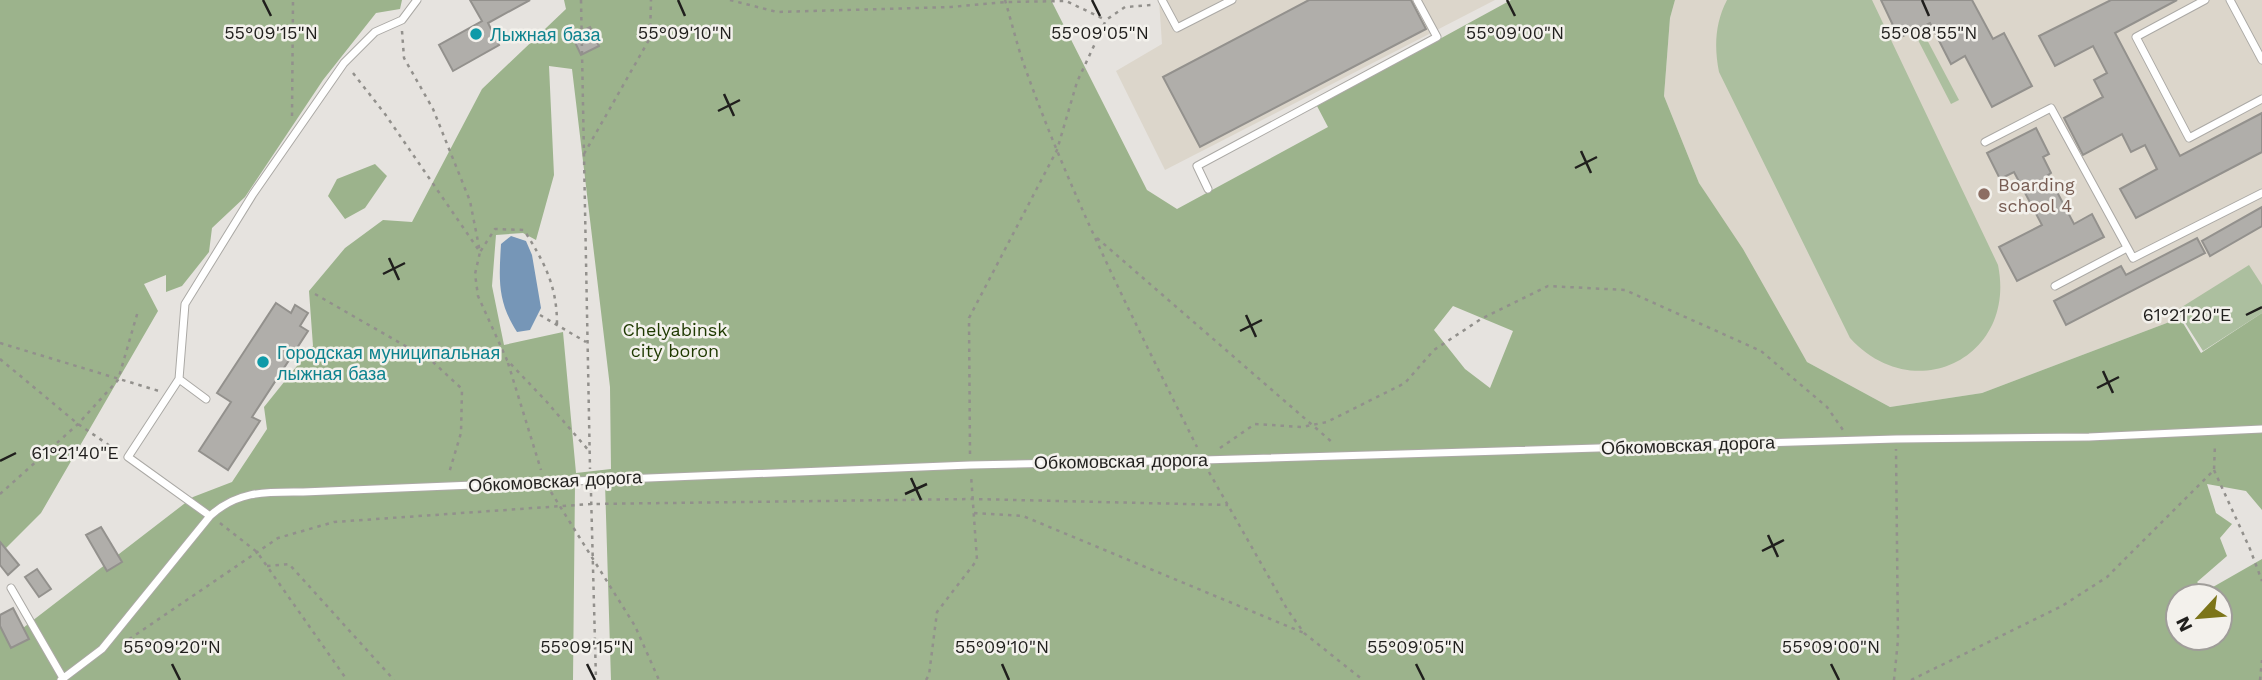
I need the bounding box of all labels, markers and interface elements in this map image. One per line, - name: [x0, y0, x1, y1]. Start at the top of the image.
- text: 55°09'15"N: [224, 22, 318, 43]
- text: 55°09'10"N: [638, 22, 732, 43]
- text: 55°09'05"N: [1051, 22, 1149, 43]
- text: 55°09'00"N: [1466, 22, 1564, 43]
- text: 55°08'55"N: [1880, 22, 1978, 43]
- place label: Лыжная база: [490, 24, 602, 45]
- marker: Лыжная база: [468, 26, 484, 42]
- place label: Boarding school 4: [1998, 174, 2075, 216]
- marker: Boarding school 4: [1976, 186, 1992, 202]
- text: 61°21'20"E: [2143, 304, 2231, 325]
- park label: Chelyabinsk city boron: [622, 319, 728, 361]
- place label: Городская муниципальная лыжная база: [277, 342, 500, 384]
- marker: Городская муниципальная лыжная база: [255, 354, 271, 370]
- street label: Обкомовская дорога: [1601, 431, 1776, 459]
- text: 61°21'40"E: [31, 442, 119, 463]
- street label: Обкомовская дорога: [1034, 449, 1209, 473]
- street label: Обкомовская дорога: [468, 466, 643, 496]
- north arrow: [2164, 582, 2234, 652]
- text: N: [2171, 613, 2198, 636]
- text: 55°09'20"N: [123, 636, 221, 657]
- text: 55°09'15"N: [540, 636, 634, 657]
- text: 55°09'10"N: [955, 636, 1049, 657]
- text: 55°09'05"N: [1367, 636, 1465, 657]
- text: 55°09'00"N: [1782, 636, 1880, 657]

